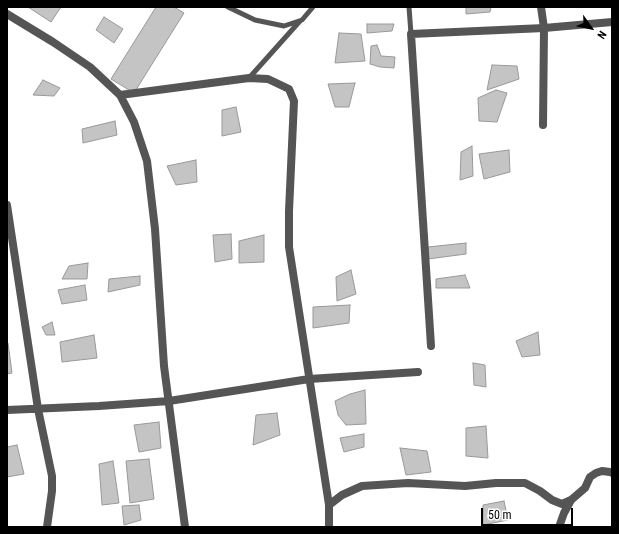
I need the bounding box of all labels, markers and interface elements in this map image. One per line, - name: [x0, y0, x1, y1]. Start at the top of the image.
- north arrow: [571, 8, 611, 48]
- text: N: [594, 28, 609, 41]
- scale bar: [483, 500, 575, 526]
- text: 50 m: [488, 508, 512, 522]

